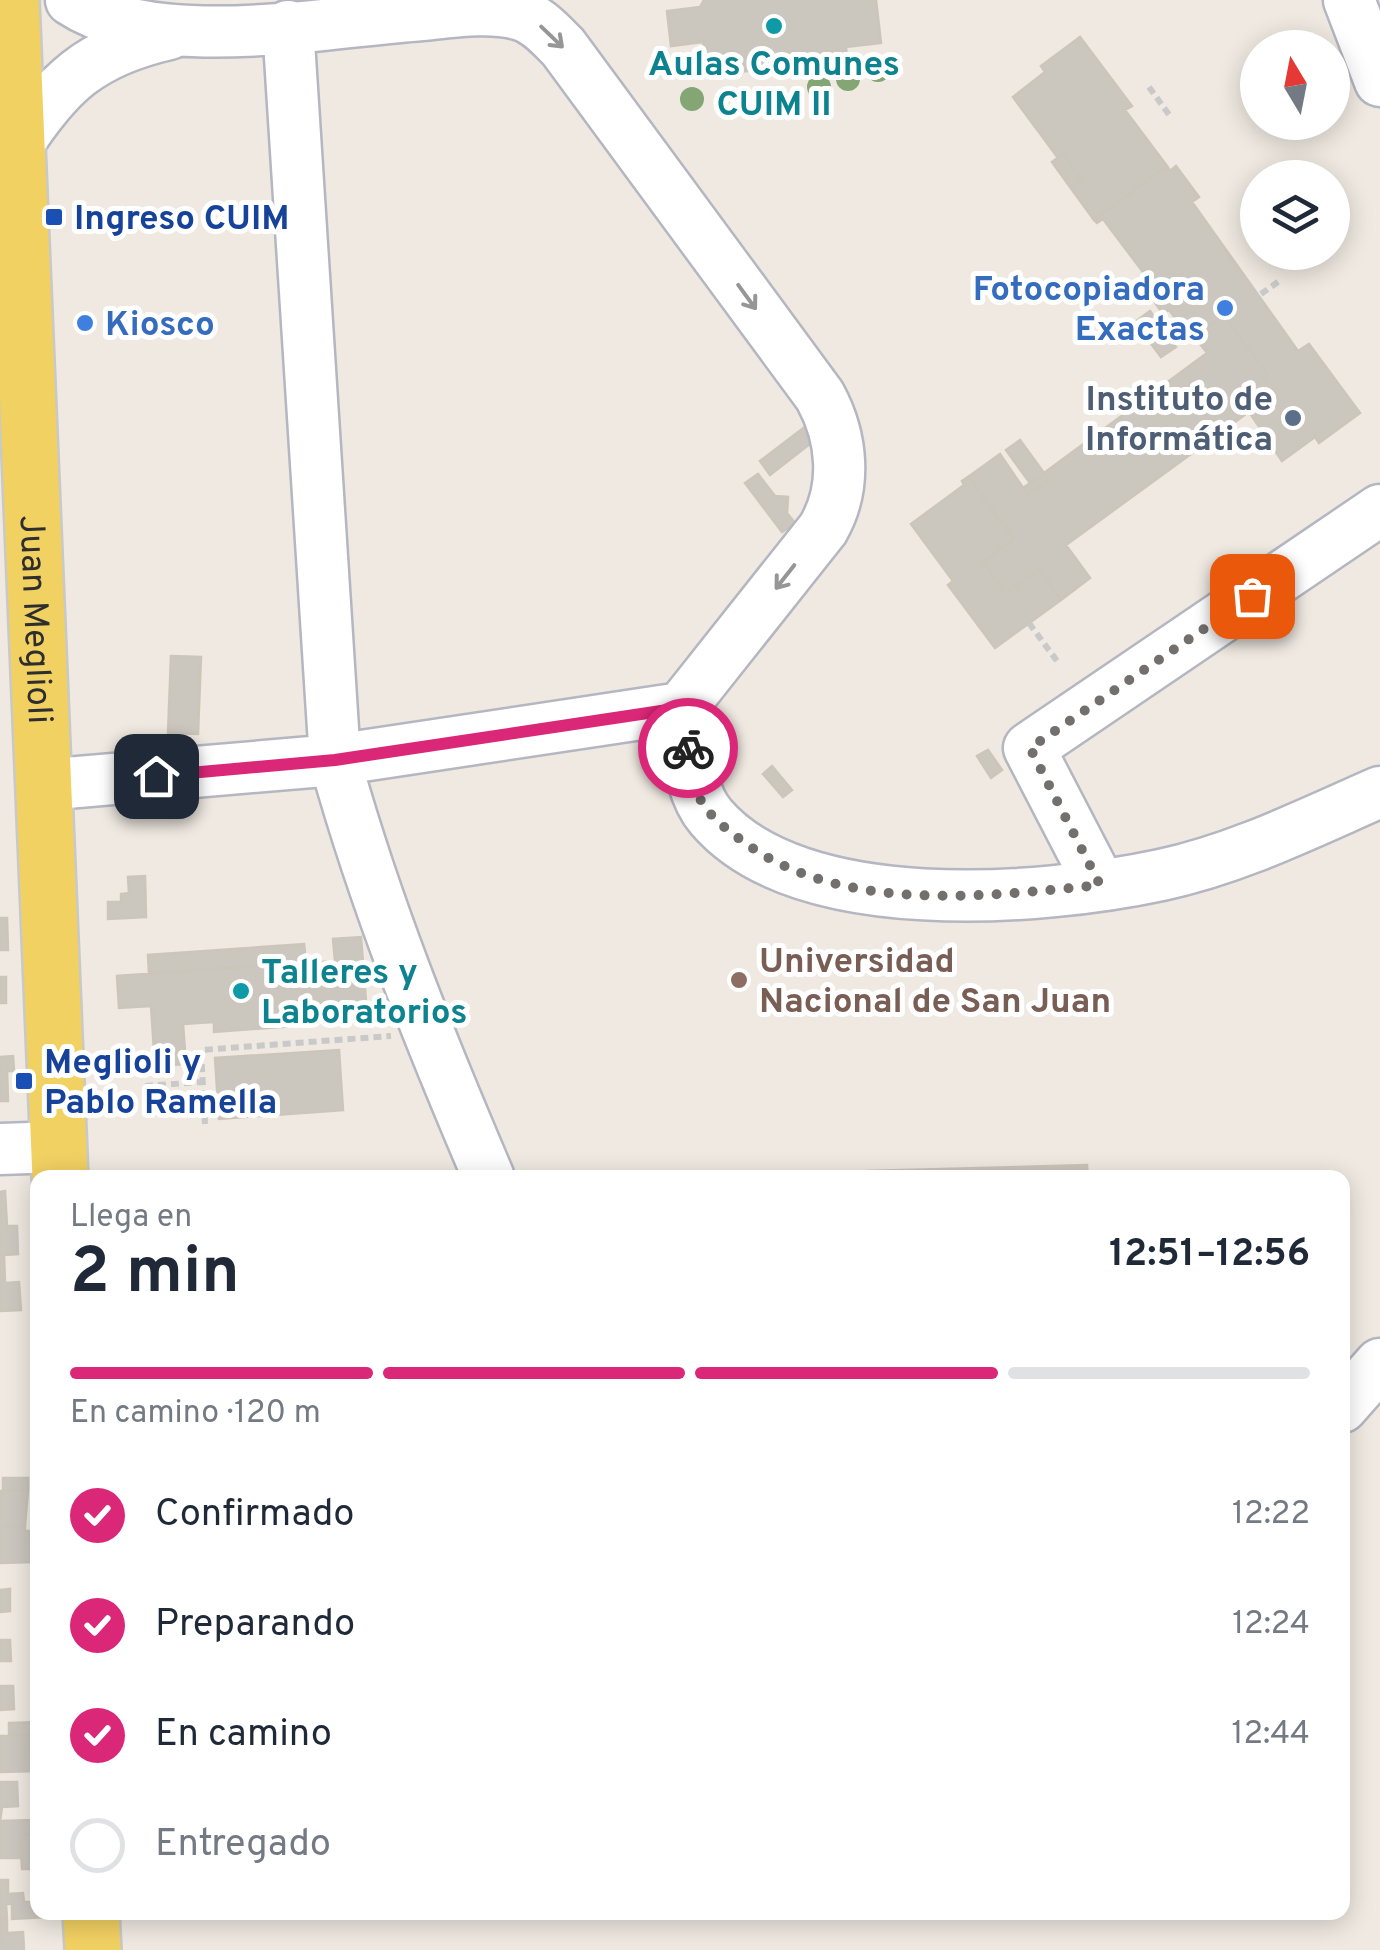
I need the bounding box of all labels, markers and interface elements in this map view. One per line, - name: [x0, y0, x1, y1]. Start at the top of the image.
- marker: Aulas Comunes CUIM II: [763, 15, 785, 37]
- one-way arrow: [540, 25, 564, 49]
- north arrow: [1240, 30, 1350, 140]
- map controls: [1240, 30, 1350, 270]
- place label: Aulas Comunes CUIM II: [648, 44, 900, 128]
- button: layers: [1240, 160, 1350, 270]
- place label: Ingreso CUIM: [74, 198, 290, 242]
- marker: Ingreso CUIM: [43, 206, 65, 228]
- place label: Fotocopiadora Exactas: [973, 269, 1205, 353]
- one-way arrow: [737, 283, 758, 310]
- marker: Fotocopiadora Exactas: [1214, 297, 1236, 319]
- place label: Kiosco: [105, 304, 215, 348]
- marker: Kiosco: [74, 312, 96, 334]
- place label: Instituto de Informática: [1085, 379, 1273, 463]
- marker: Instituto de Informática: [1282, 407, 1304, 429]
- street label: Juan Meglioli: [7, 514, 60, 725]
- pin: [1210, 554, 1295, 639]
- one-way arrow: [774, 564, 796, 590]
- icon: bag: [1225, 569, 1280, 624]
- courier: [638, 698, 738, 798]
- icon: bike: [661, 721, 716, 776]
- pin: [114, 734, 199, 819]
- icon: home: [129, 749, 184, 804]
- place label: Universidad Nacional de San Juan: [759, 941, 1111, 1025]
- place label: Talleres y Laboratorios: [261, 952, 467, 1036]
- marker: Universidad Nacional de San Juan: [728, 969, 750, 991]
- marker: Talleres y Laboratorios: [230, 980, 252, 1002]
- place label: Meglioli y Pablo Ramella: [44, 1042, 277, 1126]
- marker: Meglioli y Pablo Ramella: [13, 1070, 35, 1092]
- text: Llega en: [70, 1198, 192, 1238]
- text: 12:51–12:56: [1109, 1231, 1310, 1280]
- text: 2 min: [70, 1234, 240, 1316]
- text: En camino · 120 m: [70, 1394, 321, 1434]
- icon: check: [70, 1488, 125, 1543]
- text: Confirmado: [155, 1491, 355, 1540]
- text: 12:22: [1232, 1495, 1310, 1535]
- icon: check: [70, 1598, 125, 1653]
- text: Preparando: [155, 1601, 355, 1650]
- text: 12:24: [1232, 1605, 1310, 1645]
- icon: check: [70, 1708, 125, 1763]
- text: En camino: [155, 1711, 332, 1760]
- text: 12:44: [1232, 1715, 1310, 1755]
- text: Entregado: [155, 1821, 331, 1870]

